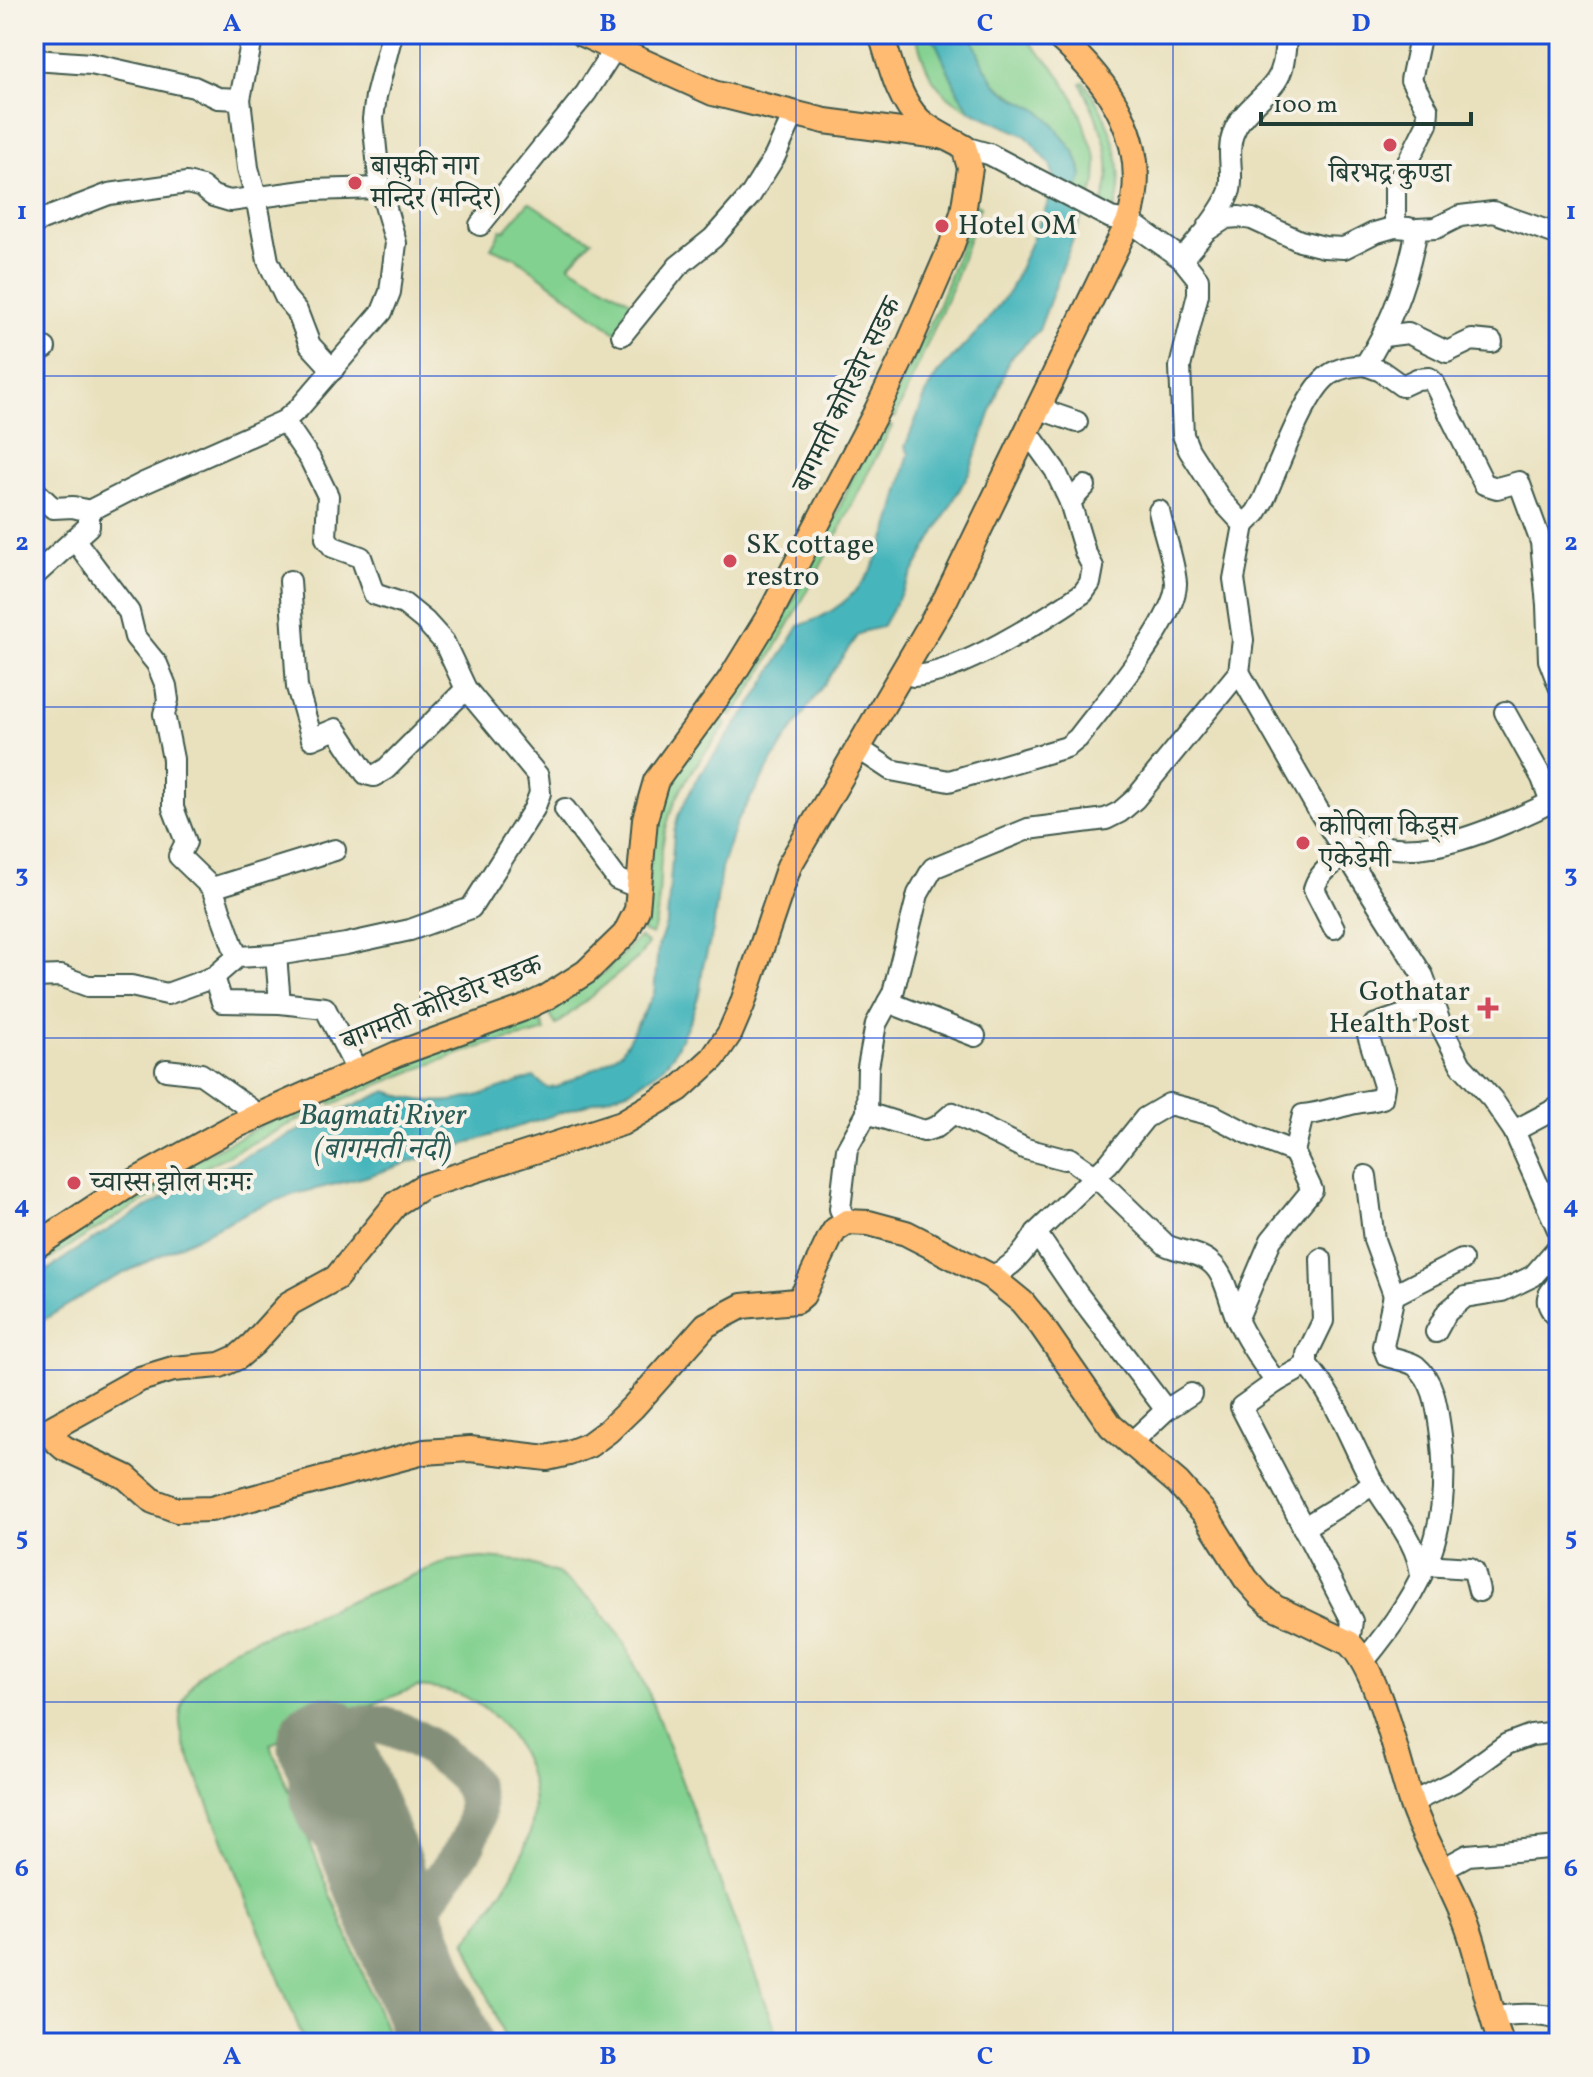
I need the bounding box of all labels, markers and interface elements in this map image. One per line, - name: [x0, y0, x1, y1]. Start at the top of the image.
- text: A: [223, 6, 242, 42]
- text: B: [599, 6, 617, 42]
- text: C: [977, 6, 993, 42]
- text: D: [1351, 6, 1371, 42]
- scale bar: [1261, 76, 1471, 126]
- text: 100 m: [1273, 89, 1338, 123]
- marker: बिरभद्र कुण्डा: [1381, 136, 1399, 154]
- place label: बासुकी नाग मन्दिर (मन्दिर): [369, 148, 501, 219]
- place label: बिरभद्र कुण्डा: [1327, 155, 1453, 194]
- marker: बासुकी नाग मन्दिर (मन्दिर): [346, 174, 364, 192]
- text: 1: [17, 194, 27, 230]
- text: 1: [1566, 194, 1576, 230]
- place label: Hotel OM: [958, 207, 1077, 246]
- marker: Hotel OM: [933, 217, 951, 235]
- street label: बागमती कोरिडोर सडक: [783, 289, 913, 501]
- text: 2: [15, 525, 29, 561]
- text: 2: [1564, 525, 1578, 561]
- place label: SK cottage restro: [746, 526, 874, 597]
- marker: SK cottage restro: [721, 552, 739, 570]
- place label: कोपिला किड्स एकेडेमी: [1317, 808, 1459, 879]
- marker: कोपिला किड्स एकेडेमी: [1294, 834, 1312, 852]
- text: 3: [15, 857, 29, 893]
- text: 3: [1564, 857, 1578, 893]
- street label: बागमती कोरिडोर सडक: [334, 945, 550, 1063]
- place label: Gothatar Health Post: [1329, 973, 1470, 1044]
- marker: Gothatar Health Post: [1477, 997, 1499, 1019]
- water label: Bagmati River (बागमती नदी): [299, 1095, 467, 1171]
- place label: च्वास्स झोल मःमः: [88, 1164, 254, 1203]
- marker: च्वास्स झोल मःमः: [65, 1174, 83, 1192]
- text: 4: [14, 1188, 30, 1224]
- text: 4: [1563, 1188, 1579, 1224]
- text: 5: [16, 1520, 28, 1556]
- text: 5: [1565, 1520, 1577, 1556]
- text: 6: [15, 1851, 29, 1887]
- text: 6: [1564, 1851, 1578, 1887]
- text: A: [223, 2039, 242, 2075]
- text: B: [599, 2039, 617, 2075]
- text: C: [977, 2039, 993, 2075]
- text: D: [1351, 2039, 1371, 2075]

